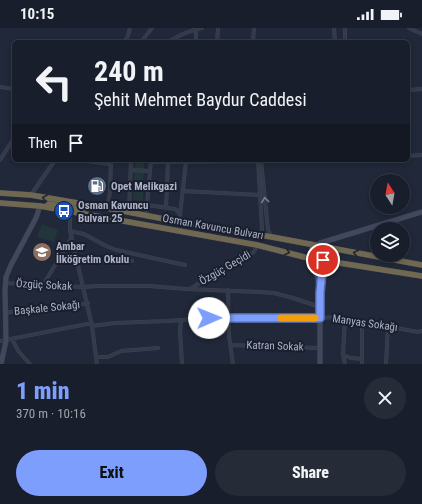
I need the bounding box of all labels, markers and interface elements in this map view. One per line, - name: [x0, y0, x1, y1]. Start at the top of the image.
- text: 10:15: [20, 5, 54, 23]
- text: 240 m: [94, 55, 164, 88]
- icon: left: [28, 56, 80, 108]
- text: Şehit Mehmet Baydur Caddesi: [94, 89, 307, 110]
- icon: arrive: [65, 132, 87, 154]
- text: Then: [28, 134, 57, 152]
- north arrow: [370, 174, 410, 214]
- map controls: [370, 174, 410, 262]
- fuel station icon: Opet Melikgazi: [86, 175, 108, 197]
- place label: Opet Melikgazi: [111, 180, 177, 193]
- one-way arrow: [42, 194, 48, 202]
- one-way arrow: [261, 197, 270, 203]
- place label: Osman Kavuncu Bulvarı 25: [78, 199, 148, 225]
- bus stop icon: Osman Kavuncu Bulvarı 25: [53, 200, 75, 222]
- street label: Osman Kavuncu Bulvarı: [162, 212, 264, 242]
- button: layers: [370, 222, 410, 262]
- place label: Ambar İlköğretim Okulu: [56, 240, 129, 266]
- school or university icon: Ambar İlköğretim Okulu: [31, 241, 53, 263]
- pin: [306, 243, 340, 277]
- street label: Özgüç Geçidi: [197, 248, 253, 288]
- one-way arrow: [283, 248, 290, 256]
- icon: arrive: [312, 249, 334, 271]
- one-way arrow: [353, 249, 359, 258]
- street label: Özgüç Sokak: [16, 277, 72, 293]
- position arrow: [188, 297, 230, 339]
- street label: Başkale Sokağı: [13, 298, 81, 318]
- street label: Manyas Sokağı: [332, 312, 398, 334]
- street label: Katran Sokak: [246, 339, 304, 353]
- text: 1 min: [16, 377, 70, 405]
- button: close: [364, 377, 406, 419]
- text: 370 m · 10:16: [16, 406, 86, 421]
- button: Exit: [16, 450, 207, 496]
- button: Share: [215, 450, 406, 496]

